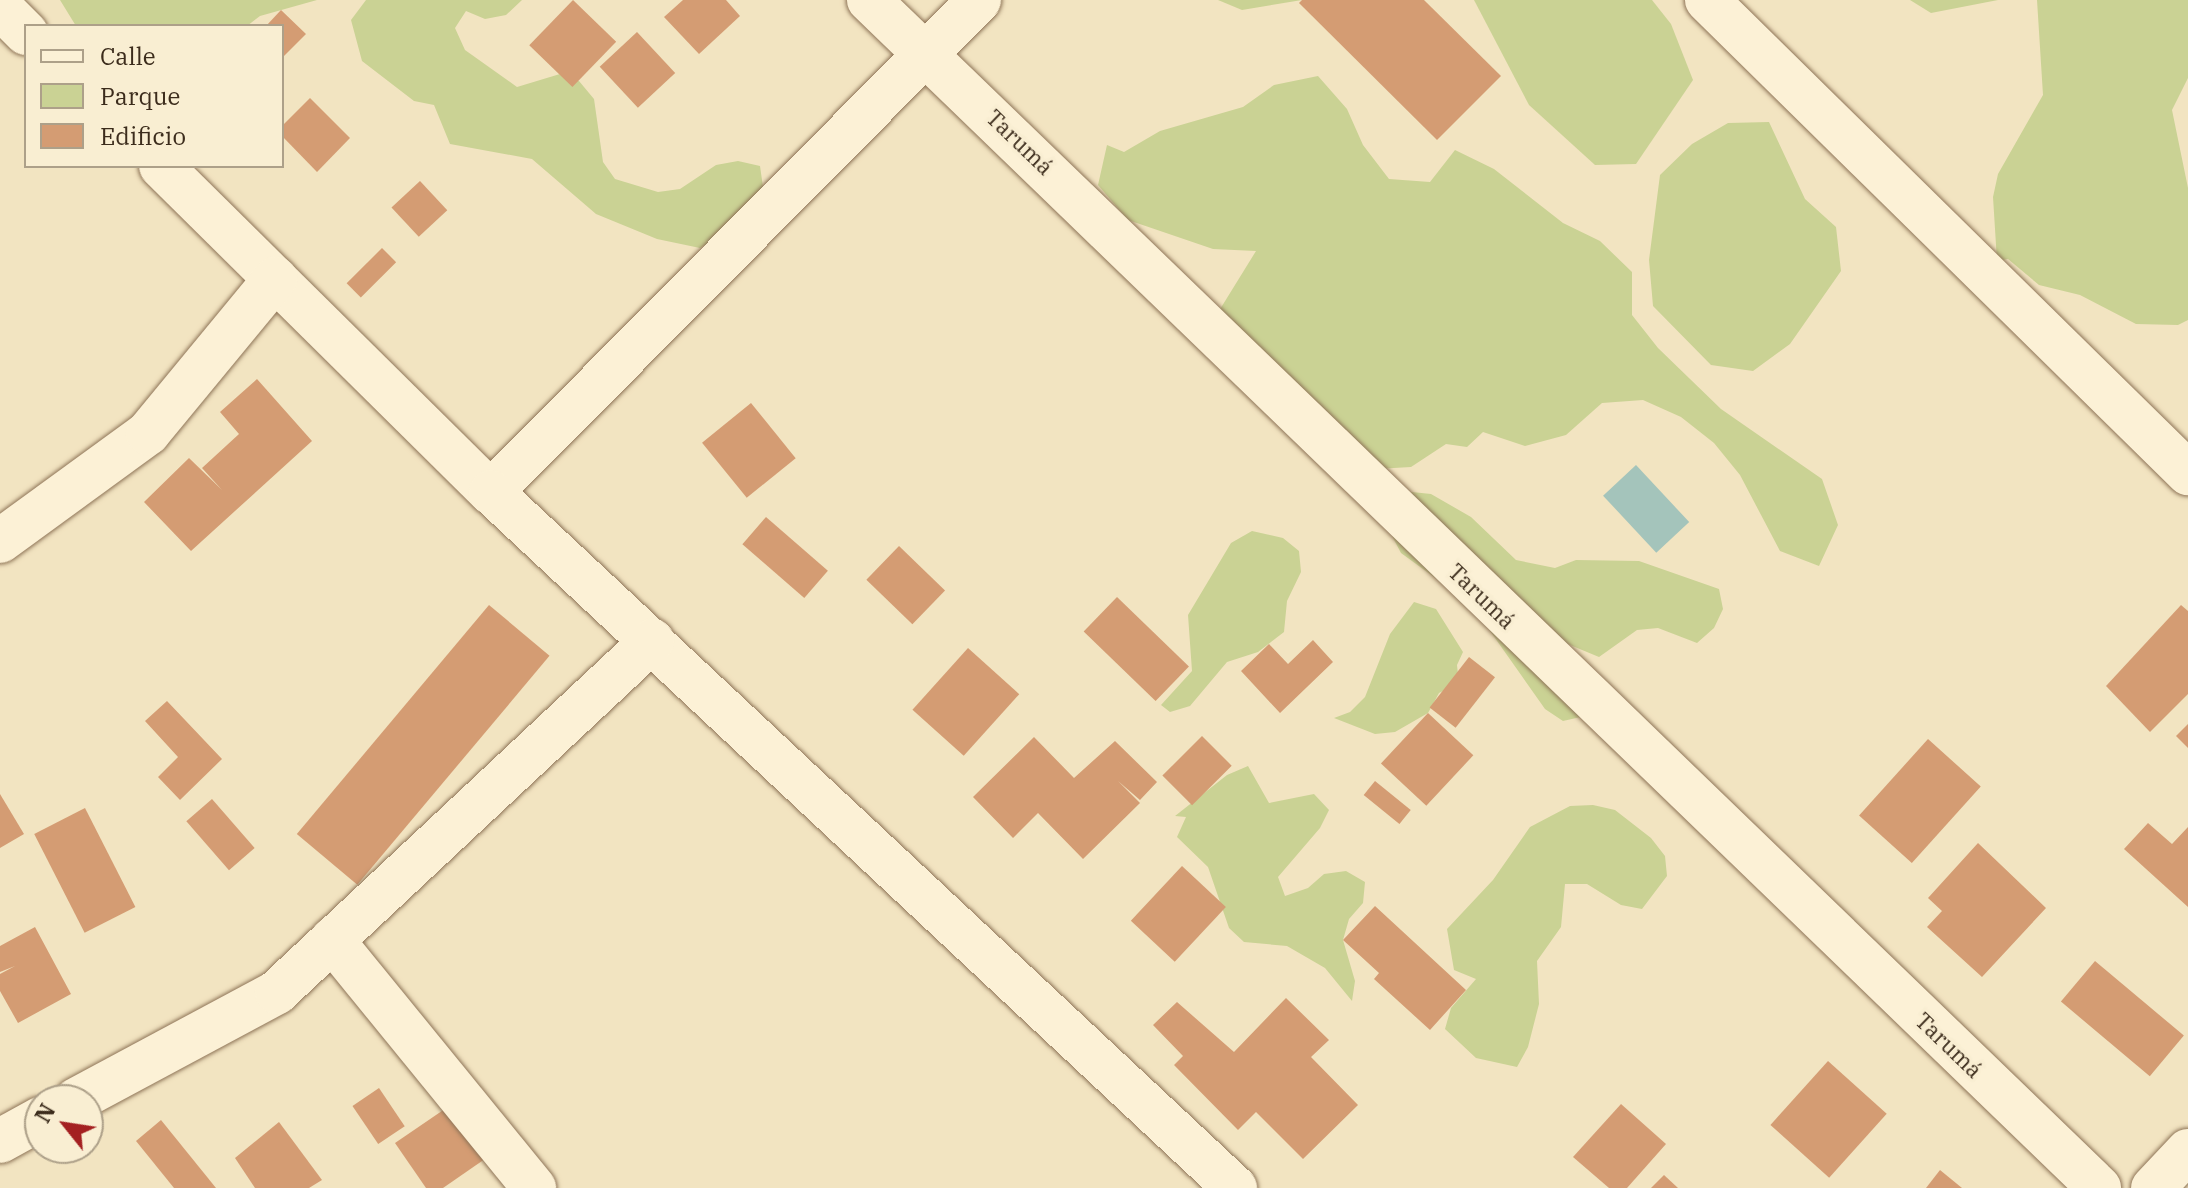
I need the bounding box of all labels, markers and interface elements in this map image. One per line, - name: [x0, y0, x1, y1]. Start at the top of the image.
- legend: [24, 24, 284, 168]
- text: Calle: [100, 40, 156, 72]
- text: Parque: [100, 80, 180, 112]
- street label: Tarumá: [981, 104, 1059, 180]
- text: Edificio: [100, 120, 186, 152]
- street label: Tarumá: [1443, 558, 1521, 634]
- street label: Tarumá: [1910, 1007, 1988, 1083]
- north arrow: [24, 1084, 104, 1164]
- text: N: [28, 1098, 61, 1128]

